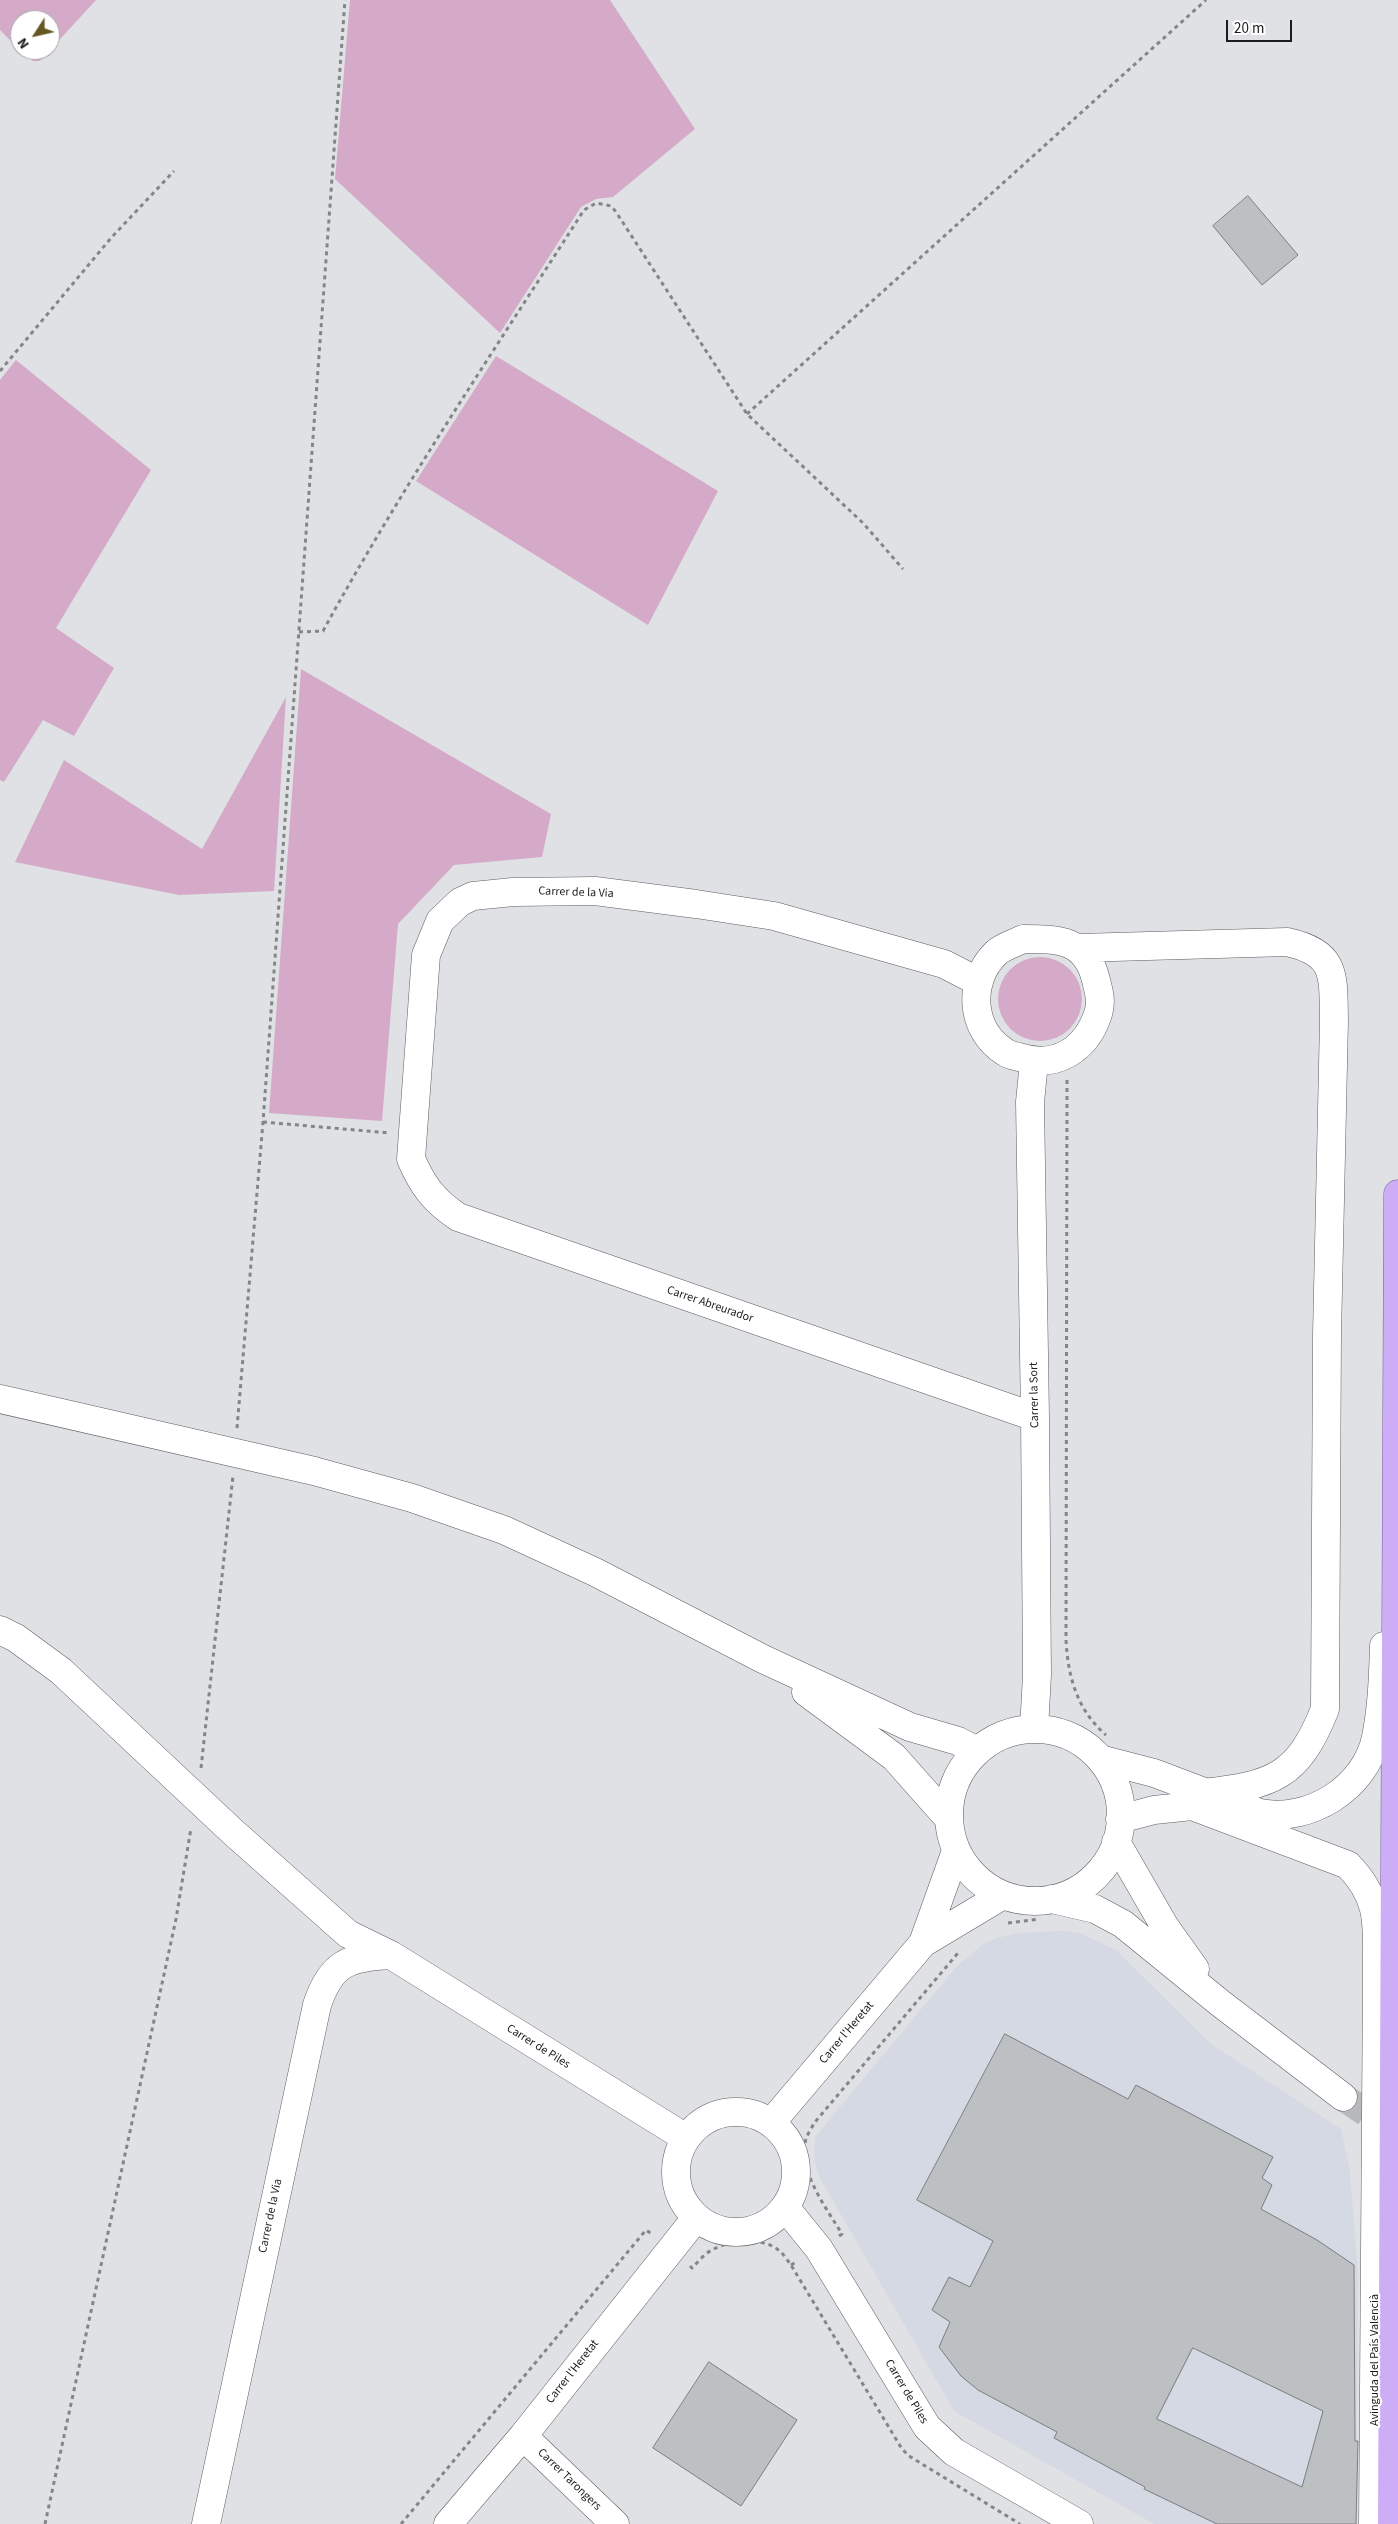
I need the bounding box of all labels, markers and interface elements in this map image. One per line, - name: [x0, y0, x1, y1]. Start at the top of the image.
- north arrow: [10, 10, 60, 60]
- scale bar: [1228, 10, 1294, 42]
- text: 20 m: [1234, 18, 1264, 39]
- text: N: [13, 33, 34, 53]
- street label: Carrer de la Via: [538, 884, 614, 902]
- street label: Carrer Abreurador: [665, 1283, 755, 1327]
- street label: Carrer la Sort: [1027, 1362, 1043, 1428]
- street label: Carrer l'Heretat: [817, 1999, 877, 2067]
- street label: Carrer de Piles: [503, 2022, 573, 2072]
- street label: Carrer de la Via: [256, 2178, 286, 2254]
- street label: Avinguda del País Valencià: [1368, 2294, 1382, 2426]
- street label: Carrer l'Heretat: [544, 2337, 602, 2407]
- street label: Carrer de Piles: [881, 2357, 931, 2427]
- street label: Carrer Tarongers: [534, 2446, 604, 2514]

